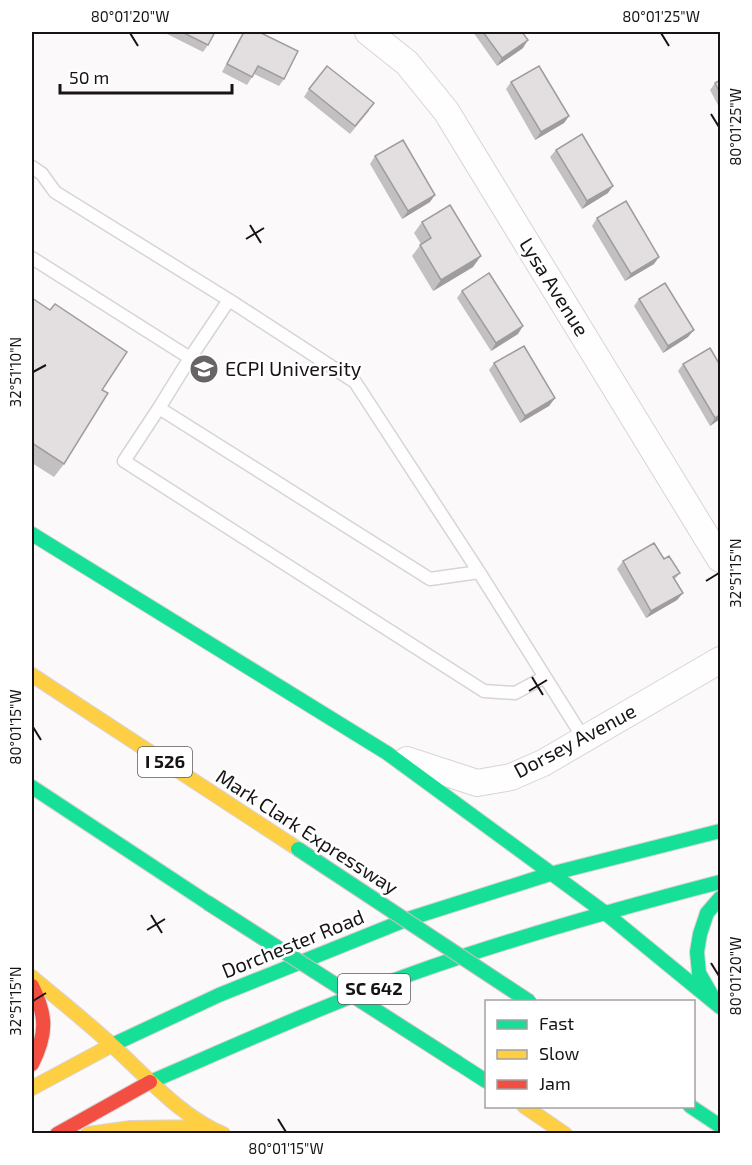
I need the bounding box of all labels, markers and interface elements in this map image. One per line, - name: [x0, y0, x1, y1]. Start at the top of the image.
- text: 80°01'20"W: [91, 7, 169, 25]
- text: 80°01'25"W: [622, 7, 700, 25]
- scale bar: [60, 57, 232, 95]
- text: 50 m: [69, 66, 109, 88]
- text: 80°01'25"W: [726, 88, 744, 166]
- street label: Lysa Avenue: [515, 233, 595, 340]
- text: 32°51'10"N: [6, 337, 24, 407]
- school or university icon: ECPI University: [188, 353, 220, 385]
- place label: ECPI University: [225, 356, 362, 380]
- text: 32°51'15"N: [726, 538, 744, 608]
- text: 80°01'15"W: [6, 689, 24, 765]
- street label: Dorsey Avenue: [509, 698, 640, 782]
- road number: I 526: [138, 747, 192, 777]
- street label: Mark Clark Expressway: [212, 763, 403, 899]
- street label: Dorchester Road: [218, 904, 367, 983]
- text: 80°01'20"W: [726, 937, 744, 1015]
- text: 32°51'15"N: [6, 966, 24, 1036]
- road number: SC 642: [338, 974, 410, 1004]
- legend: [485, 1000, 695, 1108]
- text: Fast: [539, 1012, 574, 1034]
- text: Slow: [539, 1042, 580, 1064]
- text: Jam: [539, 1072, 571, 1094]
- text: 80°01'15"W: [248, 1139, 324, 1157]

